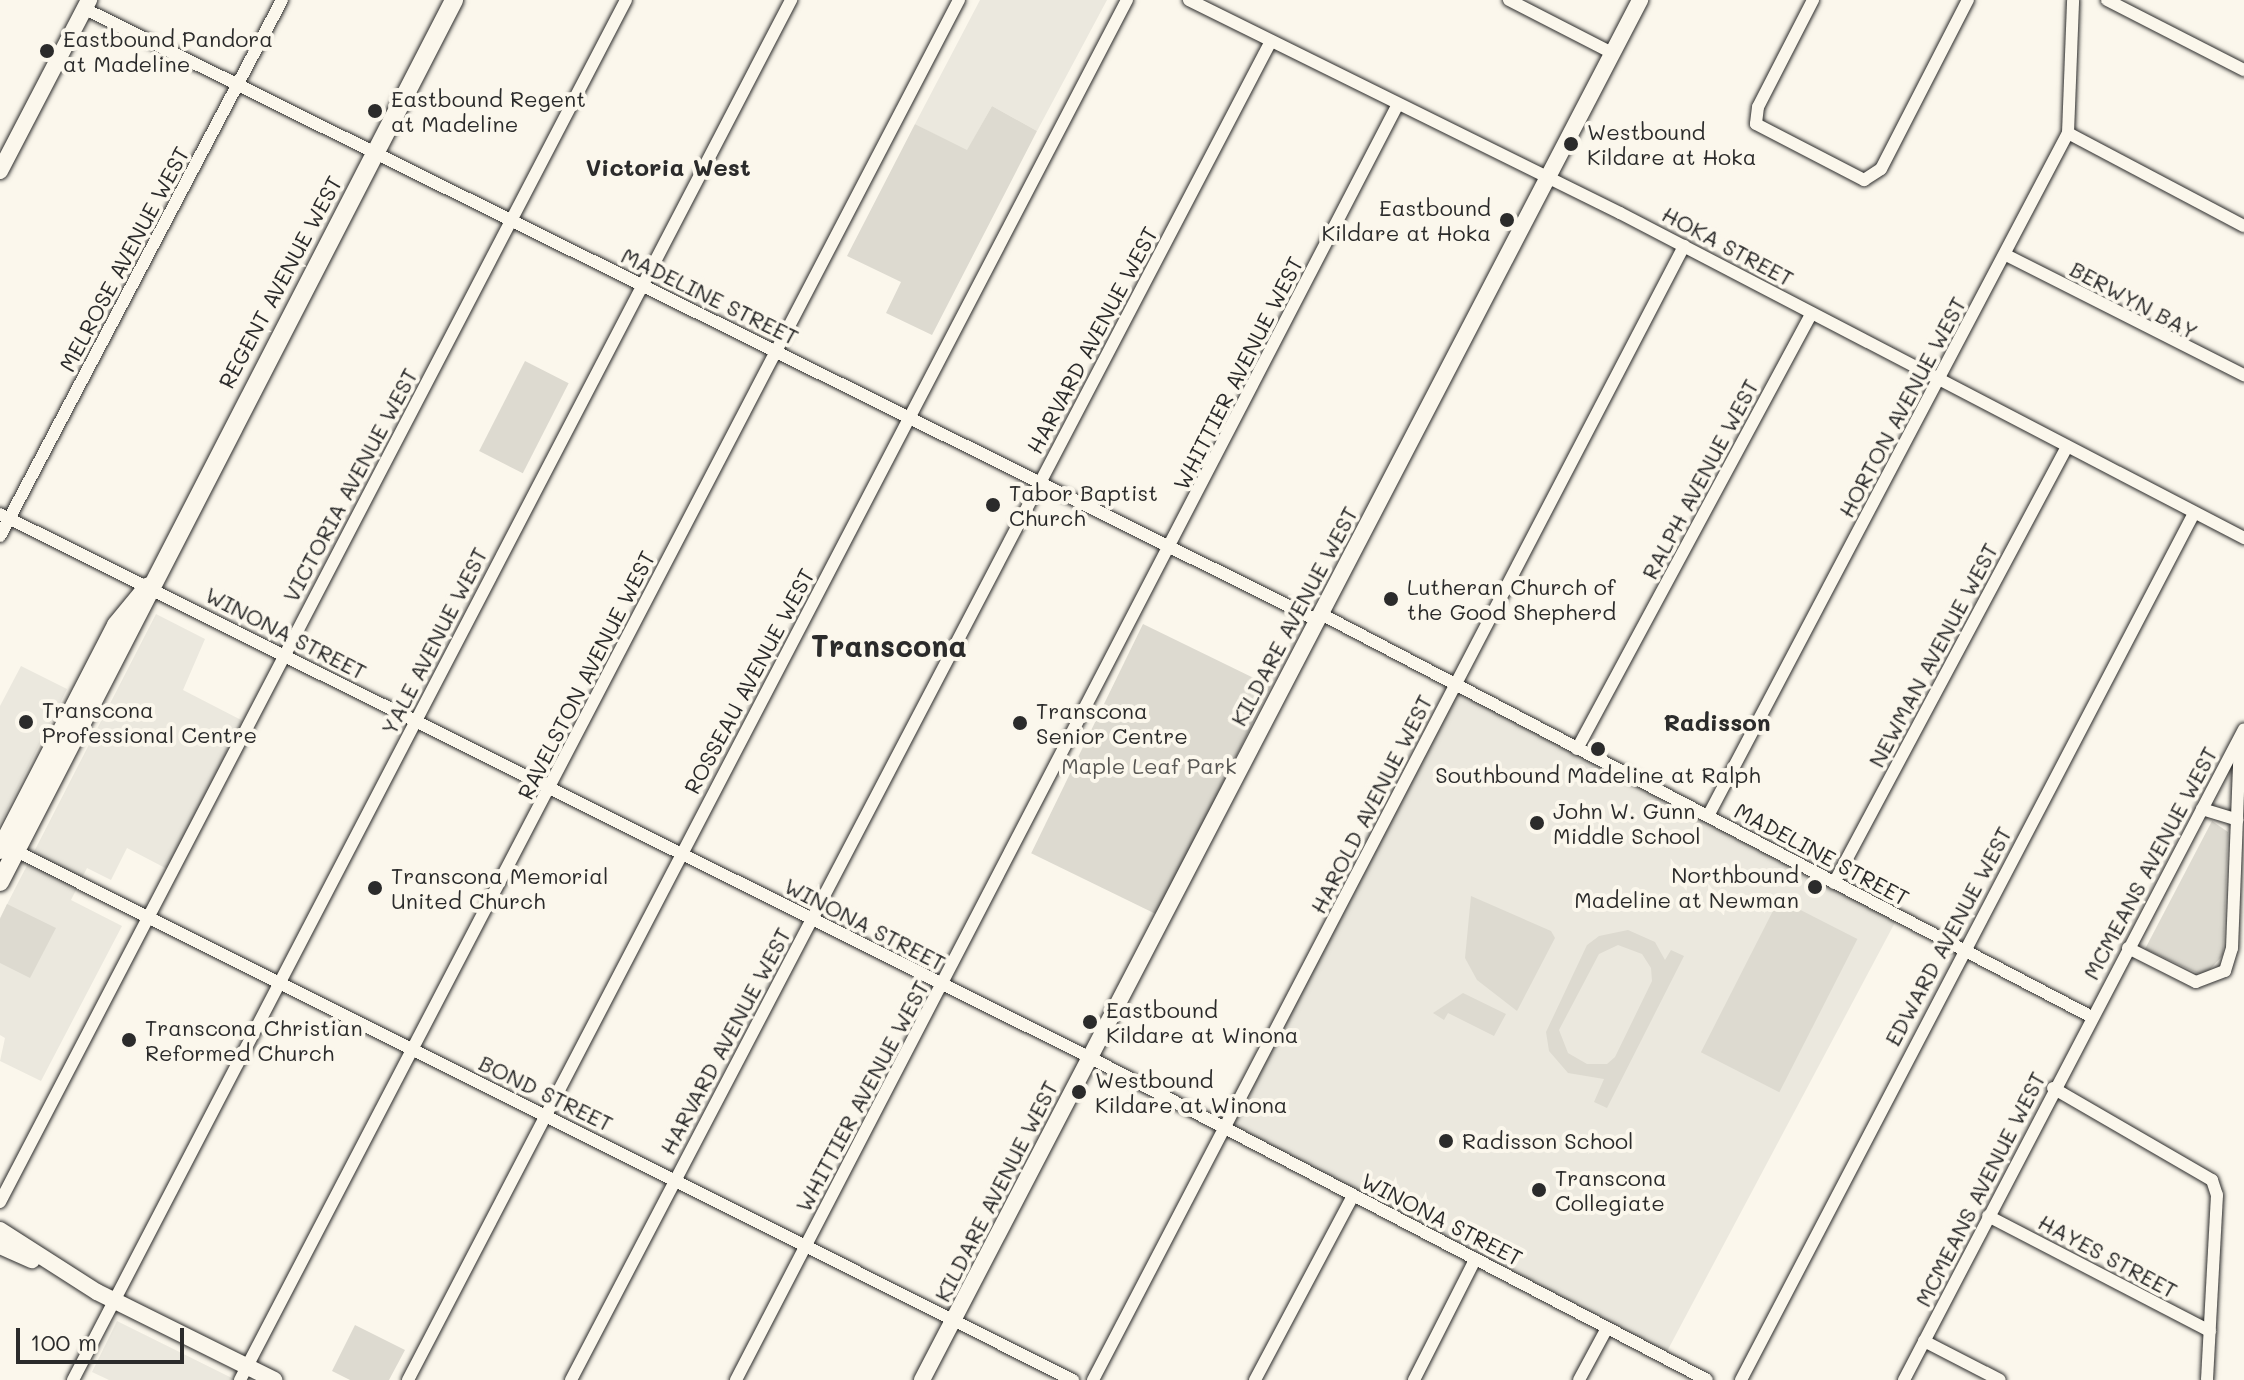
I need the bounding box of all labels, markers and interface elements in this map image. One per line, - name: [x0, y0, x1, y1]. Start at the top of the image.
- place label: Eastbound Pandora at Madeline: [63, 25, 273, 76]
- marker: Eastbound Pandora at Madeline: [38, 42, 56, 60]
- place label: Eastbound Regent at Madeline: [391, 85, 586, 136]
- marker: Eastbound Regent at Madeline: [366, 102, 384, 120]
- place label: Westbound Kildare at Hoka: [1587, 118, 1757, 170]
- marker: Westbound Kildare at Hoka: [1562, 135, 1580, 153]
- street label: MELROSE AVENUE WEST: [53, 142, 195, 376]
- district label: Victoria West: [585, 153, 751, 181]
- street label: REGENT AVENUE WEST: [213, 171, 347, 393]
- place label: Eastbound Kildare at Hoka: [1321, 194, 1491, 246]
- street label: HOKA STREET: [1658, 200, 1798, 292]
- marker: Eastbound Kildare at Hoka: [1498, 211, 1516, 229]
- street label: HARVARD AVENUE WEST: [1021, 222, 1163, 458]
- street label: MADELINE STREET: [617, 242, 803, 350]
- street label: WHITTIER AVENUE WEST: [1168, 252, 1308, 494]
- street label: BERWYN BAY: [2066, 255, 2202, 345]
- street label: HORTON AVENUE WEST: [1833, 292, 1971, 522]
- street label: VICTORIA AVENUE WEST: [277, 364, 423, 606]
- street label: RALPH AVENUE WEST: [1636, 374, 1764, 584]
- place label: Tabor Baptist Church: [1009, 479, 1158, 530]
- marker: Tabor Baptist Church: [984, 496, 1002, 514]
- street label: KILDARE AVENUE WEST: [1225, 502, 1363, 730]
- street label: NEWMAN AVENUE WEST: [1863, 538, 2003, 772]
- street label: YALE AVENUE WEST: [375, 543, 493, 739]
- street label: RAVELSTON AVENUE WEST: [512, 546, 660, 804]
- street label: ROSSEAU AVENUE WEST: [678, 564, 820, 798]
- place label: Lutheran Church of the Good Shepherd: [1407, 573, 1616, 624]
- street label: WINONA STREET: [201, 581, 371, 685]
- marker: Lutheran Church of the Good Shepherd: [1382, 590, 1400, 608]
- district label: Transcona: [811, 627, 967, 663]
- street label: HAROLD AVENUE WEST: [1304, 690, 1438, 918]
- place label: Transcona Professional Centre: [42, 696, 257, 748]
- place label: Transcona Senior Centre: [1036, 697, 1188, 748]
- district label: Radisson: [1663, 708, 1771, 736]
- marker: Transcona Professional Centre: [17, 713, 35, 731]
- marker: Transcona Senior Centre: [1011, 714, 1029, 732]
- marker: Southbound Madeline at Ralph: [1589, 740, 1607, 758]
- street label: MCMEANS AVENUE WEST: [2077, 742, 2223, 984]
- park label: Maple Leaf Park: [1061, 753, 1237, 779]
- place label: Southbound Madeline at Ralph: [1435, 762, 1761, 788]
- place label: John W. Gunn Middle School: [1553, 797, 1701, 848]
- street label: MADELINE STREET: [1730, 797, 1914, 911]
- marker: John W. Gunn Middle School: [1528, 814, 1546, 832]
- street label: EDWARD AVENUE WEST: [1879, 822, 2017, 1050]
- place label: Northbound Madeline at Newman: [1574, 861, 1799, 912]
- place label: Transcona Memorial United Church: [391, 862, 609, 914]
- street label: WINONA STREET: [780, 872, 950, 976]
- marker: Northbound Madeline at Newman: [1806, 878, 1824, 896]
- marker: Transcona Memorial United Church: [366, 879, 384, 897]
- street label: HARVARD AVENUE WEST: [654, 923, 796, 1159]
- street label: WHITTIER AVENUE WEST: [790, 976, 934, 1216]
- place label: Eastbound Kildare at Winona: [1106, 996, 1299, 1048]
- marker: Eastbound Kildare at Winona: [1081, 1013, 1099, 1031]
- place label: Transcona Christian Reformed Church: [145, 1014, 363, 1066]
- marker: Transcona Christian Reformed Church: [120, 1031, 138, 1049]
- street label: BOND STREET: [475, 1049, 617, 1137]
- place label: Westbound Kildare at Winona: [1095, 1066, 1288, 1118]
- street label: MCMEANS AVENUE WEST: [1909, 1067, 2051, 1311]
- street label: KILDARE AVENUE WEST: [929, 1076, 1063, 1306]
- marker: Westbound Kildare at Winona: [1070, 1083, 1088, 1101]
- place label: Radisson School: [1462, 1128, 1633, 1154]
- marker: Radisson School: [1437, 1132, 1455, 1150]
- place label: Transcona Collegiate: [1555, 1164, 1667, 1216]
- street label: WINONA STREET: [1357, 1167, 1527, 1271]
- marker: Transcona Collegiate: [1530, 1181, 1548, 1199]
- street label: HAYES STREET: [2034, 1208, 2182, 1304]
- scale bar: [20, 1312, 188, 1362]
- text: 100 m: [30, 1326, 97, 1357]

